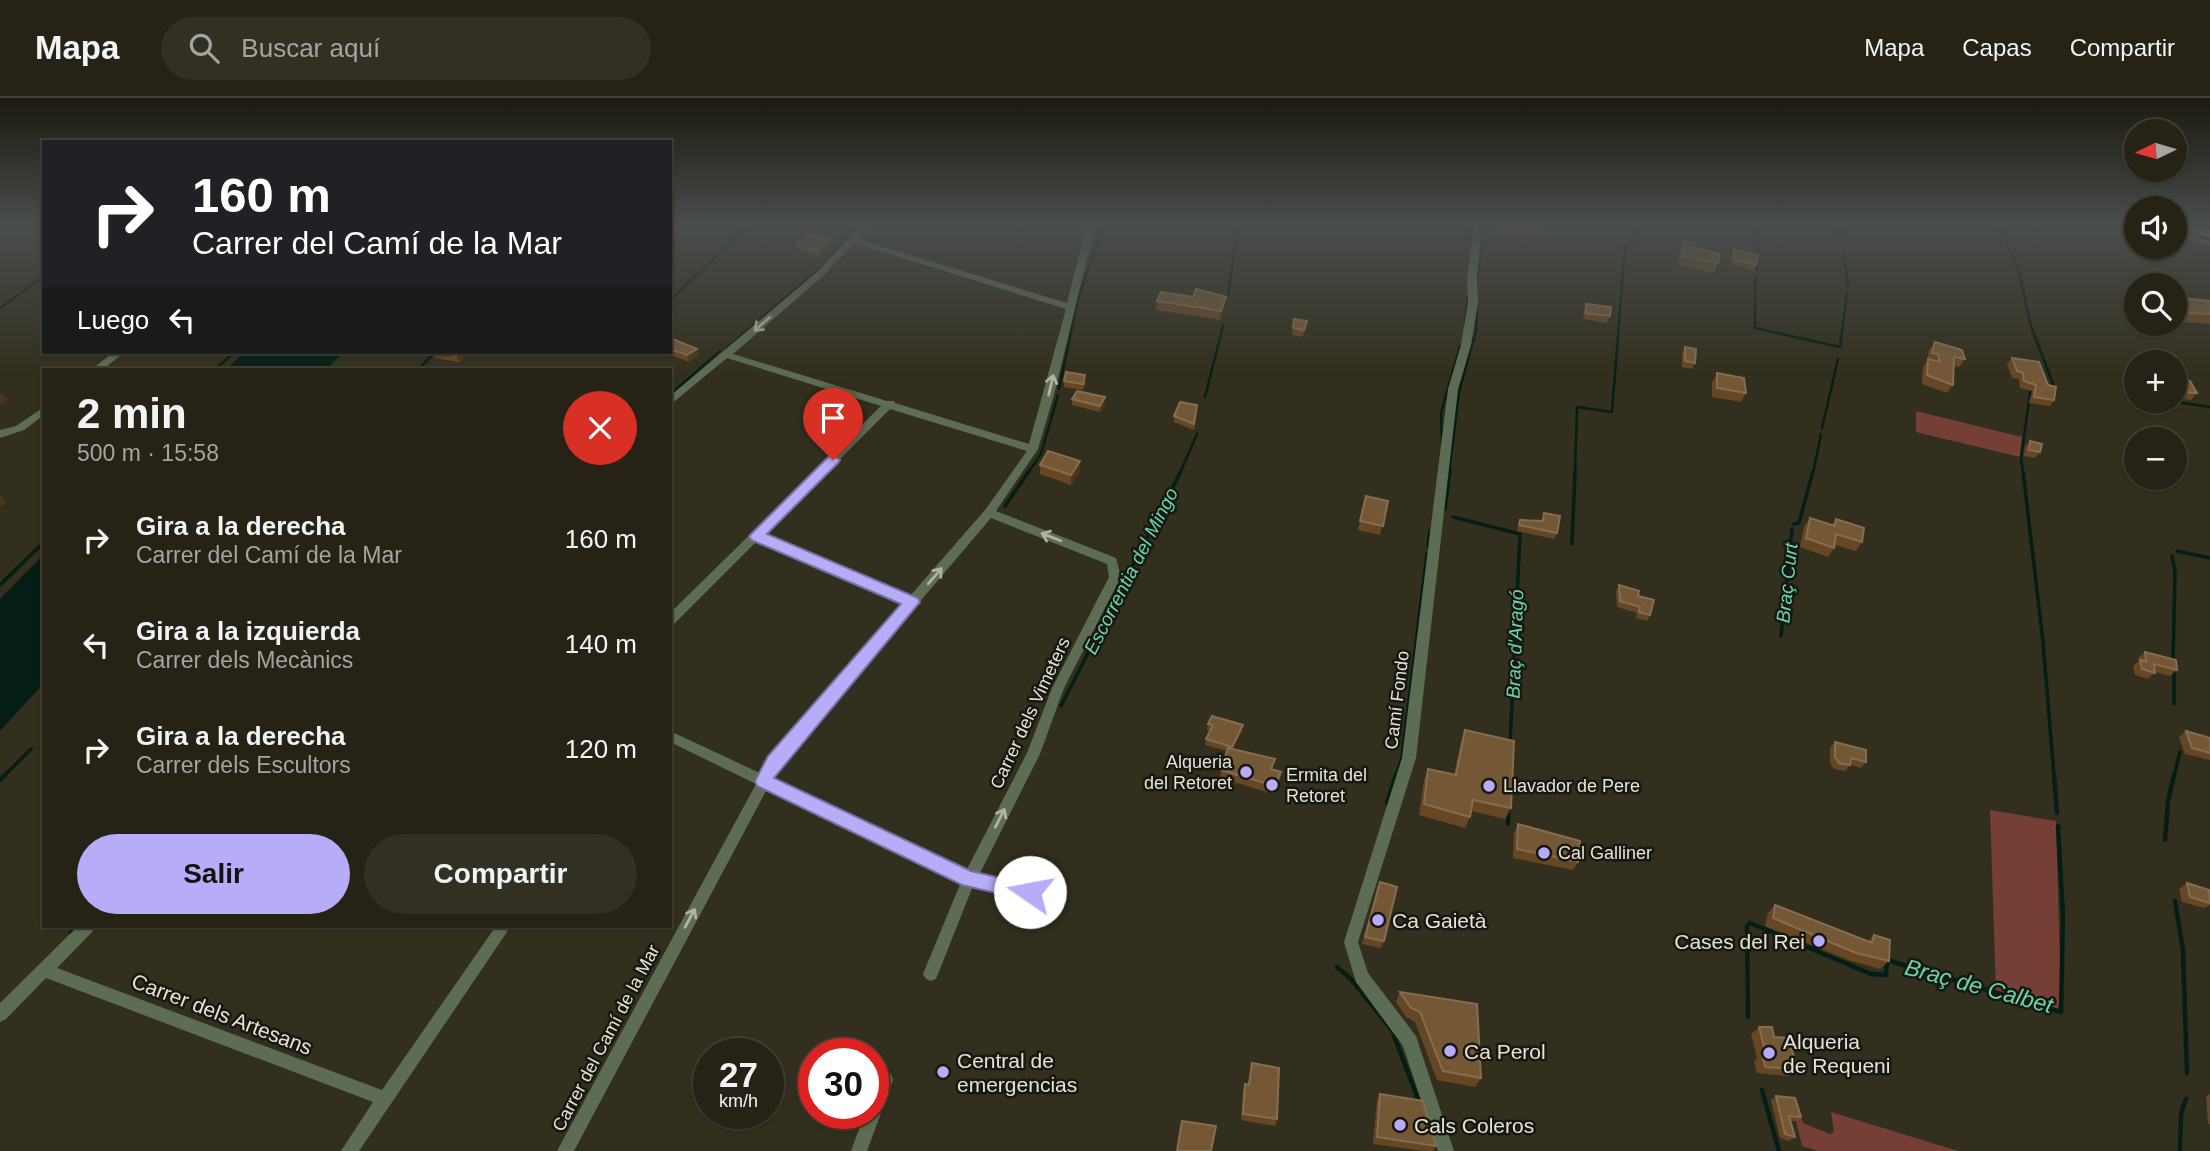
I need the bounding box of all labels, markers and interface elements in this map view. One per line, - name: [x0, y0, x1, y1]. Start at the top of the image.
- search box: [161, 17, 651, 80]
- text: Mapa: [35, 29, 119, 66]
- icon: search: [185, 29, 223, 67]
- text: Buscar aquí: [241, 33, 380, 63]
- text: Mapa: [1864, 34, 1924, 61]
- text: Capas: [1962, 34, 2032, 61]
- text: Compartir: [2070, 34, 2175, 61]
- north arrow: [2124, 119, 2188, 182]
- map controls: [2124, 119, 2187, 490]
- icon: right: [77, 168, 168, 259]
- text: 160 m: [192, 168, 331, 222]
- button: sound: [2124, 196, 2187, 259]
- text: Carrer del Camí de la Mar: [192, 225, 562, 261]
- button: search: [2124, 273, 2187, 336]
- icon: left: [163, 301, 201, 339]
- text: Luego: [77, 305, 149, 335]
- one-way arrow: [754, 316, 772, 332]
- button: +: [2124, 350, 2187, 413]
- one-way arrow: [1045, 374, 1059, 397]
- pin: [803, 388, 863, 460]
- text: 2 min: [77, 390, 187, 437]
- button: close: [563, 391, 637, 465]
- icon: arrive: [814, 399, 852, 437]
- button: −: [2124, 427, 2187, 490]
- text: 500 m · 15:58: [77, 440, 219, 466]
- water label: Escorrentia del Mingo: [1080, 484, 1182, 658]
- text: Gira a la derecha: [136, 511, 346, 541]
- icon: right: [77, 521, 115, 559]
- text: 160 m: [565, 524, 637, 554]
- one-way arrow: [1040, 529, 1062, 542]
- water label: Braç Curt: [1772, 541, 1802, 624]
- text: Carrer del Camí de la Mar: [136, 542, 402, 568]
- one-way arrow: [927, 567, 943, 585]
- water label: Braç d'Aragó: [1503, 589, 1527, 699]
- text: Gira a la izquierda: [136, 616, 360, 646]
- icon: left: [77, 626, 115, 664]
- text: 140 m: [565, 629, 637, 659]
- street label: Carrer dels Vimeters: [986, 634, 1074, 792]
- text: Carrer dels Mecànics: [136, 647, 353, 673]
- street label: Camí Fondo: [1381, 650, 1413, 750]
- text: Gira a la derecha: [136, 721, 346, 751]
- icon: right: [77, 731, 115, 769]
- text: 120 m: [565, 734, 637, 764]
- text: Carrer dels Escultors: [136, 752, 351, 778]
- place label: Alqueria del Retoret: [1144, 752, 1233, 793]
- marker: Alqueria del Retoret: [1238, 764, 1254, 780]
- place label: Ermita del Retoret: [1286, 765, 1367, 806]
- place label: Llavador de Pere: [1503, 776, 1640, 796]
- marker: Ermita del Retoret: [1264, 777, 1280, 793]
- marker: Llavador de Pere: [1481, 778, 1497, 794]
- one-way arrow: [993, 809, 1007, 829]
- button: Salir: [77, 834, 350, 914]
- button: Compartir: [364, 834, 637, 914]
- place label: Cal Galliner: [1558, 843, 1652, 863]
- marker: Cal Galliner: [1536, 845, 1552, 861]
- position arrow: [993, 855, 1067, 929]
- one-way arrow: [683, 908, 697, 929]
- place label: Ca Gaietà: [1392, 909, 1487, 932]
- marker: Ca Gaietà: [1370, 912, 1386, 928]
- place label: Cases del Rei: [1674, 930, 1805, 953]
- marker: Cases del Rei: [1811, 933, 1827, 949]
- street label: Carrer del Camí de la Mar: [548, 941, 664, 1135]
- water label: Braç de Calbet: [1902, 954, 2057, 1019]
- street label: Carrer dels Artesans: [129, 969, 315, 1059]
- place label: Alqueria de Requeni: [1783, 1030, 1890, 1077]
- speed limit sign: 30: [798, 1038, 889, 1129]
- place label: Ca Perol: [1464, 1040, 1546, 1063]
- marker: Ca Perol: [1442, 1043, 1458, 1059]
- marker: Alqueria de Requeni: [1761, 1045, 1777, 1061]
- place label: Central de emergencias: [957, 1049, 1077, 1096]
- text: 27: [719, 1055, 758, 1094]
- marker: Central de emergencias: [935, 1064, 951, 1080]
- text: km/h: [719, 1091, 758, 1111]
- place label: Cals Coleros: [1414, 1114, 1534, 1137]
- marker: Cals Coleros: [1392, 1117, 1408, 1133]

